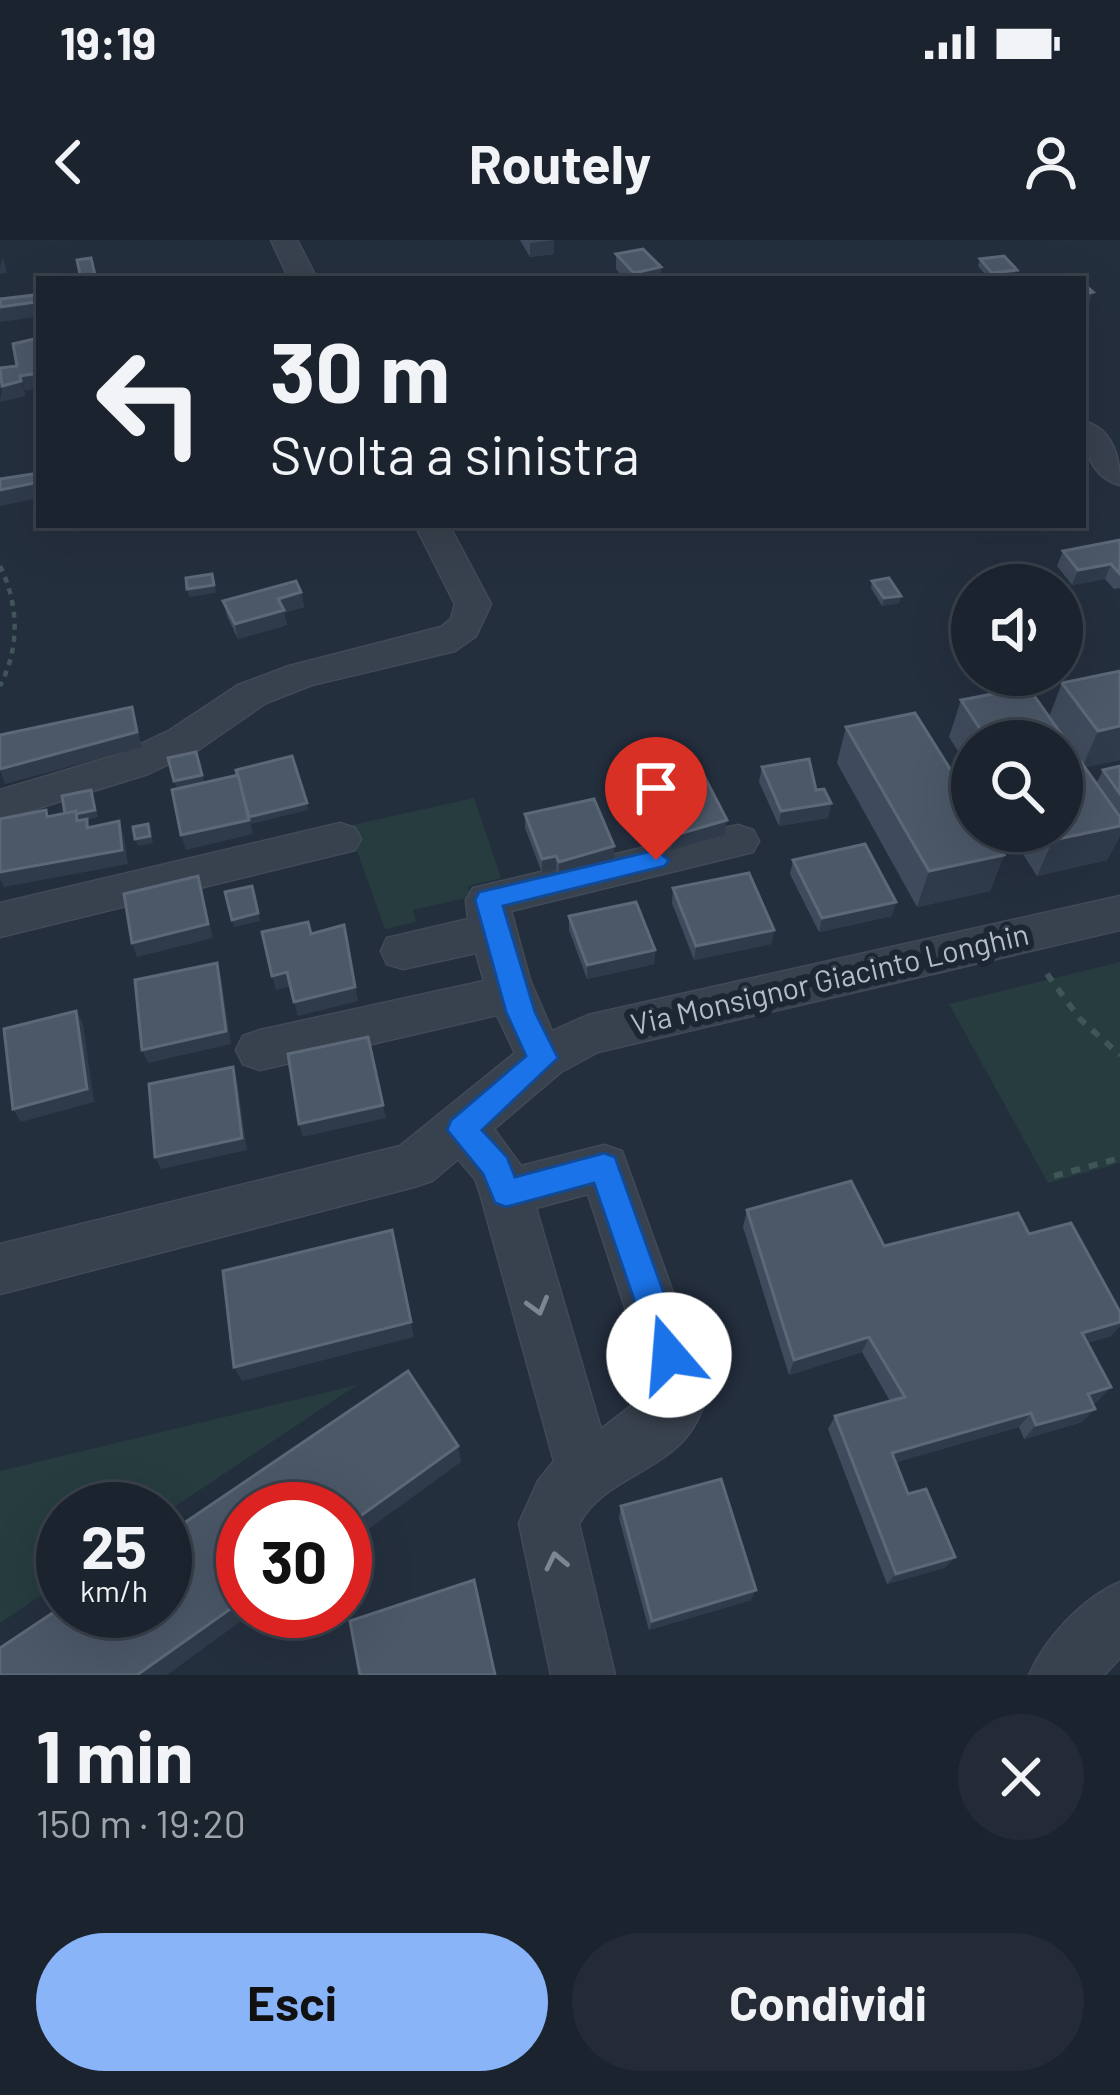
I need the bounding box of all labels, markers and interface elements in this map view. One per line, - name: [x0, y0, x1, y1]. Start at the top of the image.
- text: 19:19: [60, 15, 156, 69]
- icon: back: [36, 129, 102, 195]
- icon: person: [1018, 129, 1084, 195]
- text: Routely: [469, 130, 651, 195]
- text: 30 m: [270, 319, 450, 420]
- icon: left: [72, 324, 228, 480]
- text: Svolta a sinistra: [270, 421, 640, 486]
- map controls: [951, 564, 1083, 852]
- button: sound: [951, 564, 1083, 696]
- button: search: [951, 720, 1083, 852]
- pin: [605, 737, 707, 860]
- icon: arrive: [623, 755, 689, 821]
- street label: Via Monsignor Giacinto Longhin: [627, 915, 1032, 1041]
- position arrow: [606, 1292, 732, 1418]
- one-way arrow: [523, 1295, 548, 1316]
- speed limit sign: 30: [216, 1482, 372, 1638]
- text: 25: [81, 1509, 147, 1581]
- one-way arrow: [545, 1552, 570, 1572]
- text: km/h: [80, 1572, 148, 1608]
- text: 1 min: [36, 1711, 194, 1797]
- button: close: [958, 1714, 1084, 1840]
- text: 150 m · 19:20: [36, 1799, 246, 1846]
- button: Esci: [36, 1933, 548, 2071]
- button: Condividi: [572, 1933, 1084, 2071]

